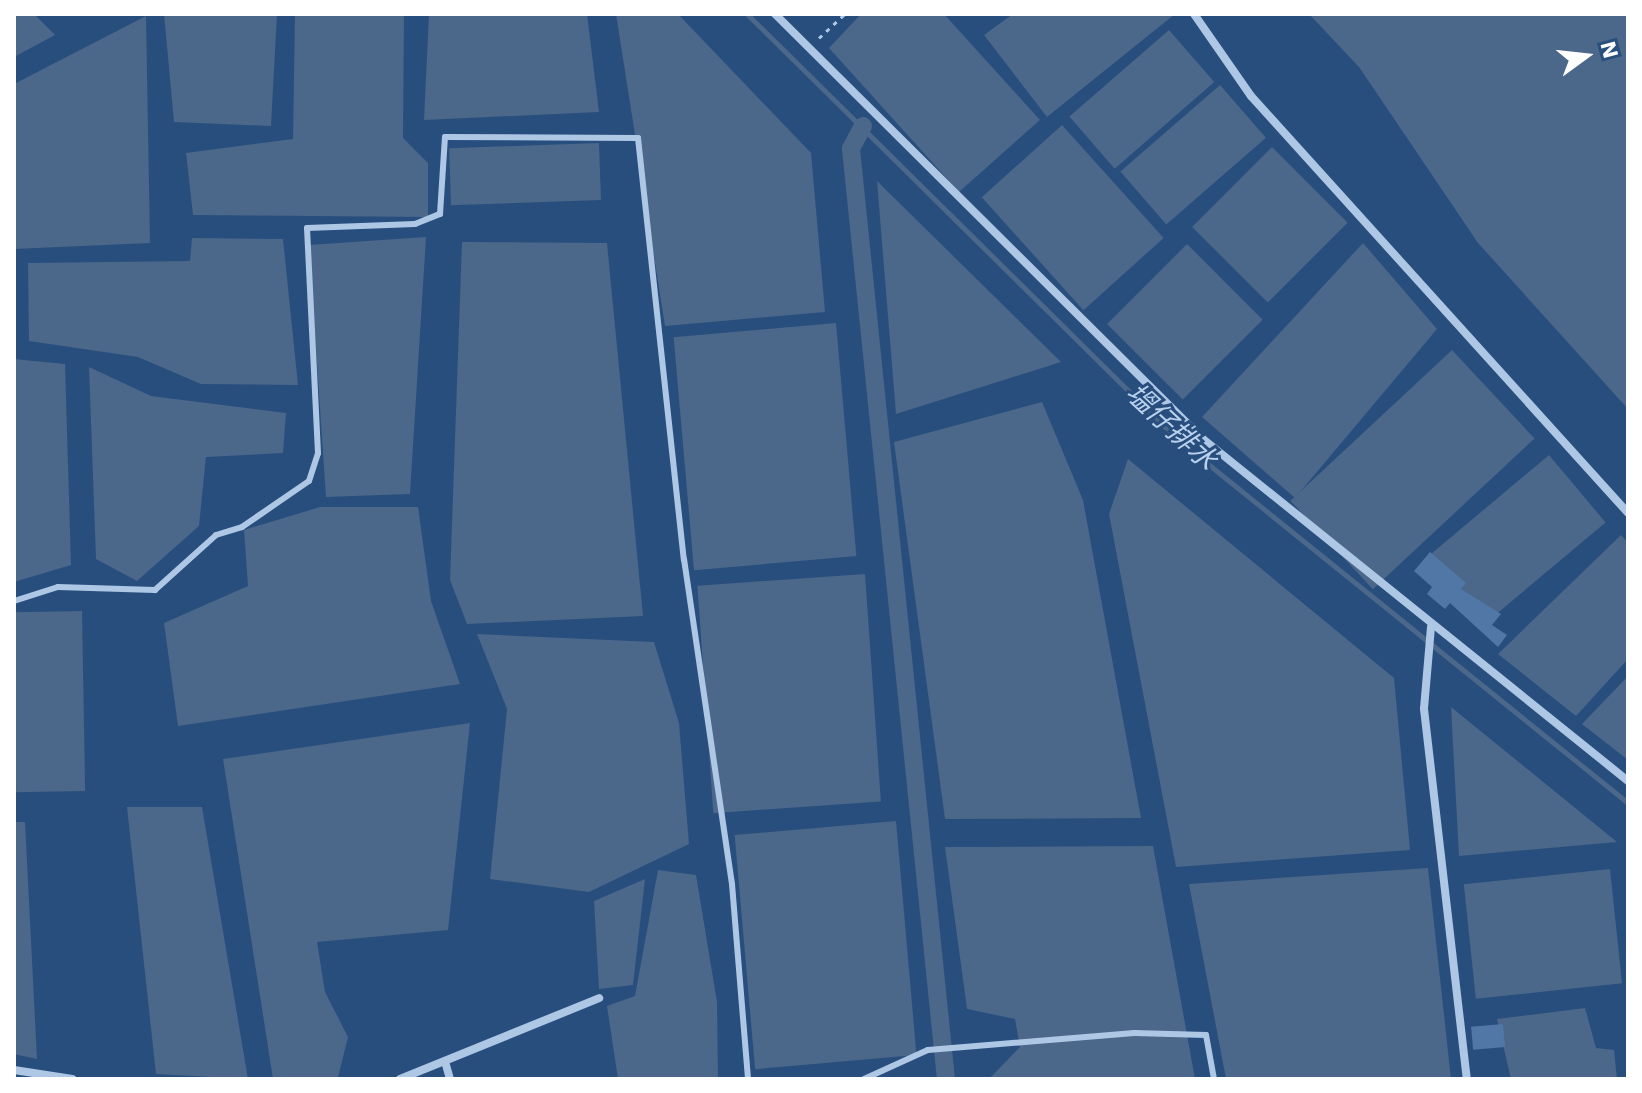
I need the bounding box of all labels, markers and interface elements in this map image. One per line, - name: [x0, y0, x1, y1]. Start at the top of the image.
- north arrow: [1546, 16, 1626, 96]
- text: N: [1595, 39, 1624, 61]
- water label: 塭仔排水: [1119, 377, 1223, 477]

